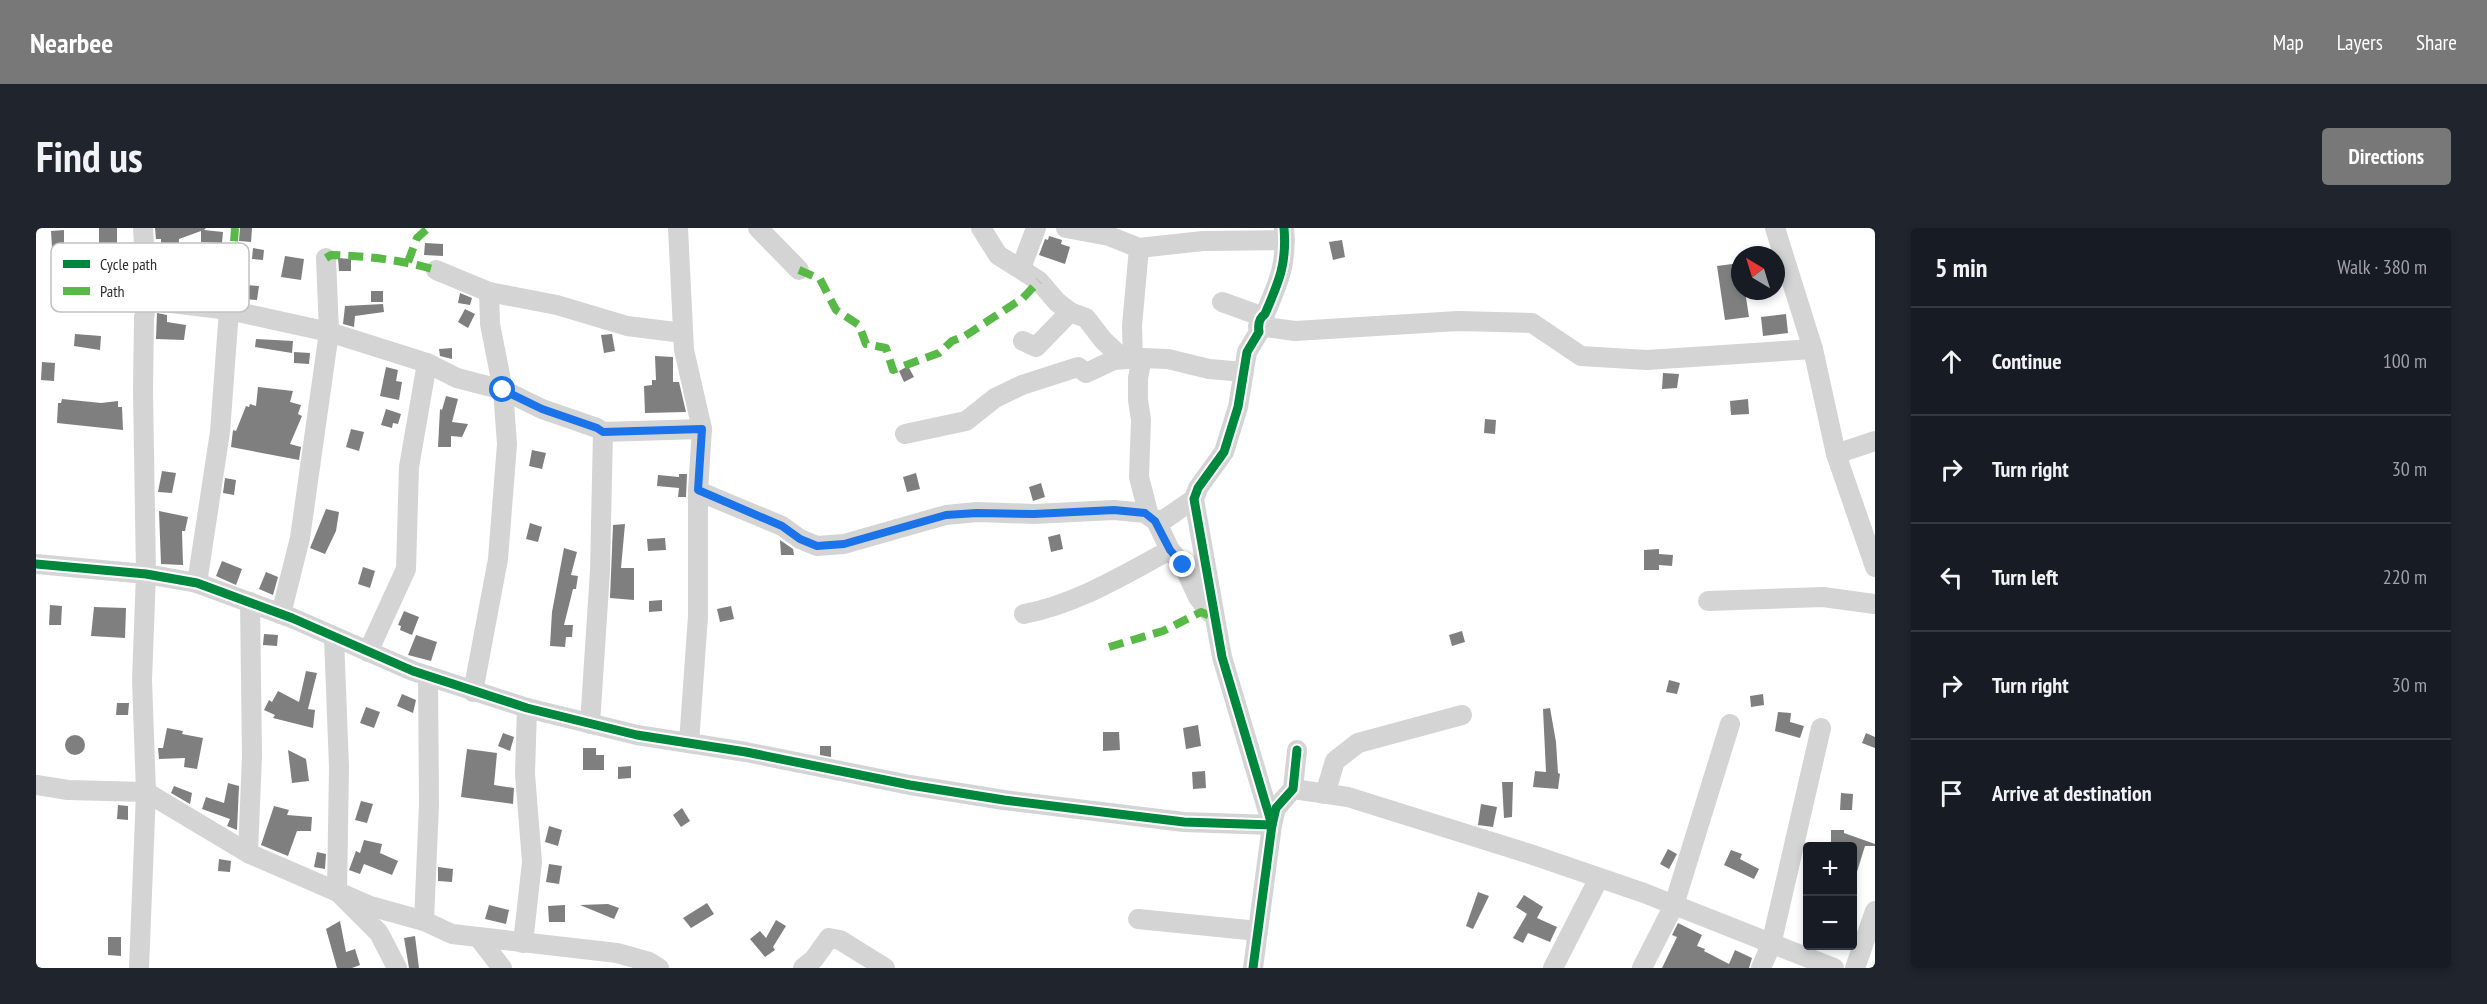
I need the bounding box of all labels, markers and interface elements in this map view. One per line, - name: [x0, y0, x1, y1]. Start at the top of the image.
- text: Nearbee: [30, 24, 113, 61]
- text: Map: [2273, 29, 2304, 56]
- text: Layers: [2337, 29, 2383, 56]
- text: Share: [2416, 29, 2457, 56]
- button: Directions: [2322, 128, 2451, 185]
- text: Find us: [36, 129, 143, 184]
- legend: [51, 243, 249, 312]
- north arrow: [1731, 246, 1785, 300]
- text: 5 min: [1935, 251, 1988, 284]
- text: Cycle path: [100, 254, 157, 274]
- text: Walk · 380 m: [2337, 254, 2427, 280]
- text: Path: [100, 281, 125, 301]
- icon: ahead: [1935, 345, 1968, 378]
- text: Continue: [1992, 347, 2062, 375]
- text: 100 m: [2383, 348, 2427, 374]
- route start: [489, 376, 515, 402]
- icon: right: [1935, 453, 1968, 486]
- text: Turn right: [1992, 455, 2069, 483]
- text: 30 m: [2392, 456, 2427, 482]
- route end: [1169, 551, 1195, 577]
- icon: left: [1935, 561, 1968, 594]
- text: Turn left: [1992, 563, 2058, 591]
- text: 220 m: [2383, 564, 2427, 590]
- icon: right: [1935, 669, 1968, 702]
- text: Turn right: [1992, 671, 2069, 699]
- text: 30 m: [2392, 672, 2427, 698]
- icon: arrive: [1935, 777, 1968, 810]
- text: Arrive at destination: [1992, 779, 2152, 807]
- map controls: [1803, 842, 1857, 950]
- button: +: [1803, 842, 1857, 896]
- button: −: [1803, 896, 1857, 950]

